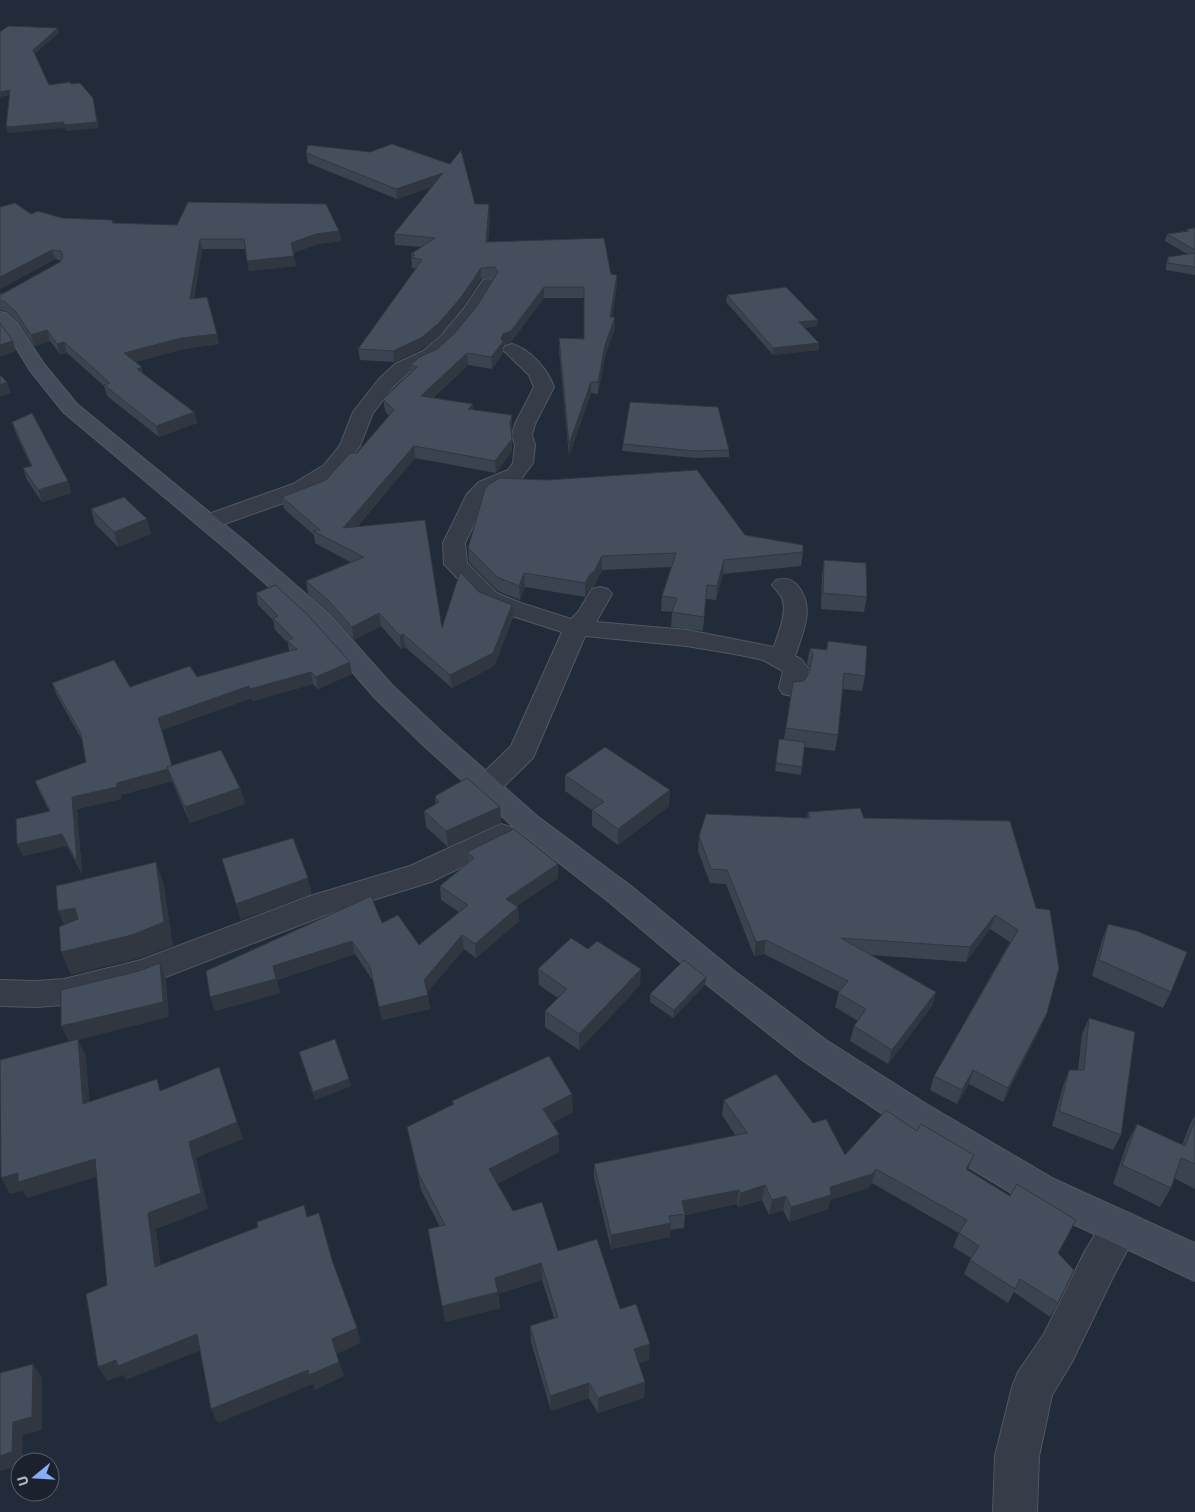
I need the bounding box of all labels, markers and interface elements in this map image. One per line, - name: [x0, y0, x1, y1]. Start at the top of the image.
- north arrow: [10, 1452, 60, 1502]
- text: U: [13, 1474, 33, 1488]

